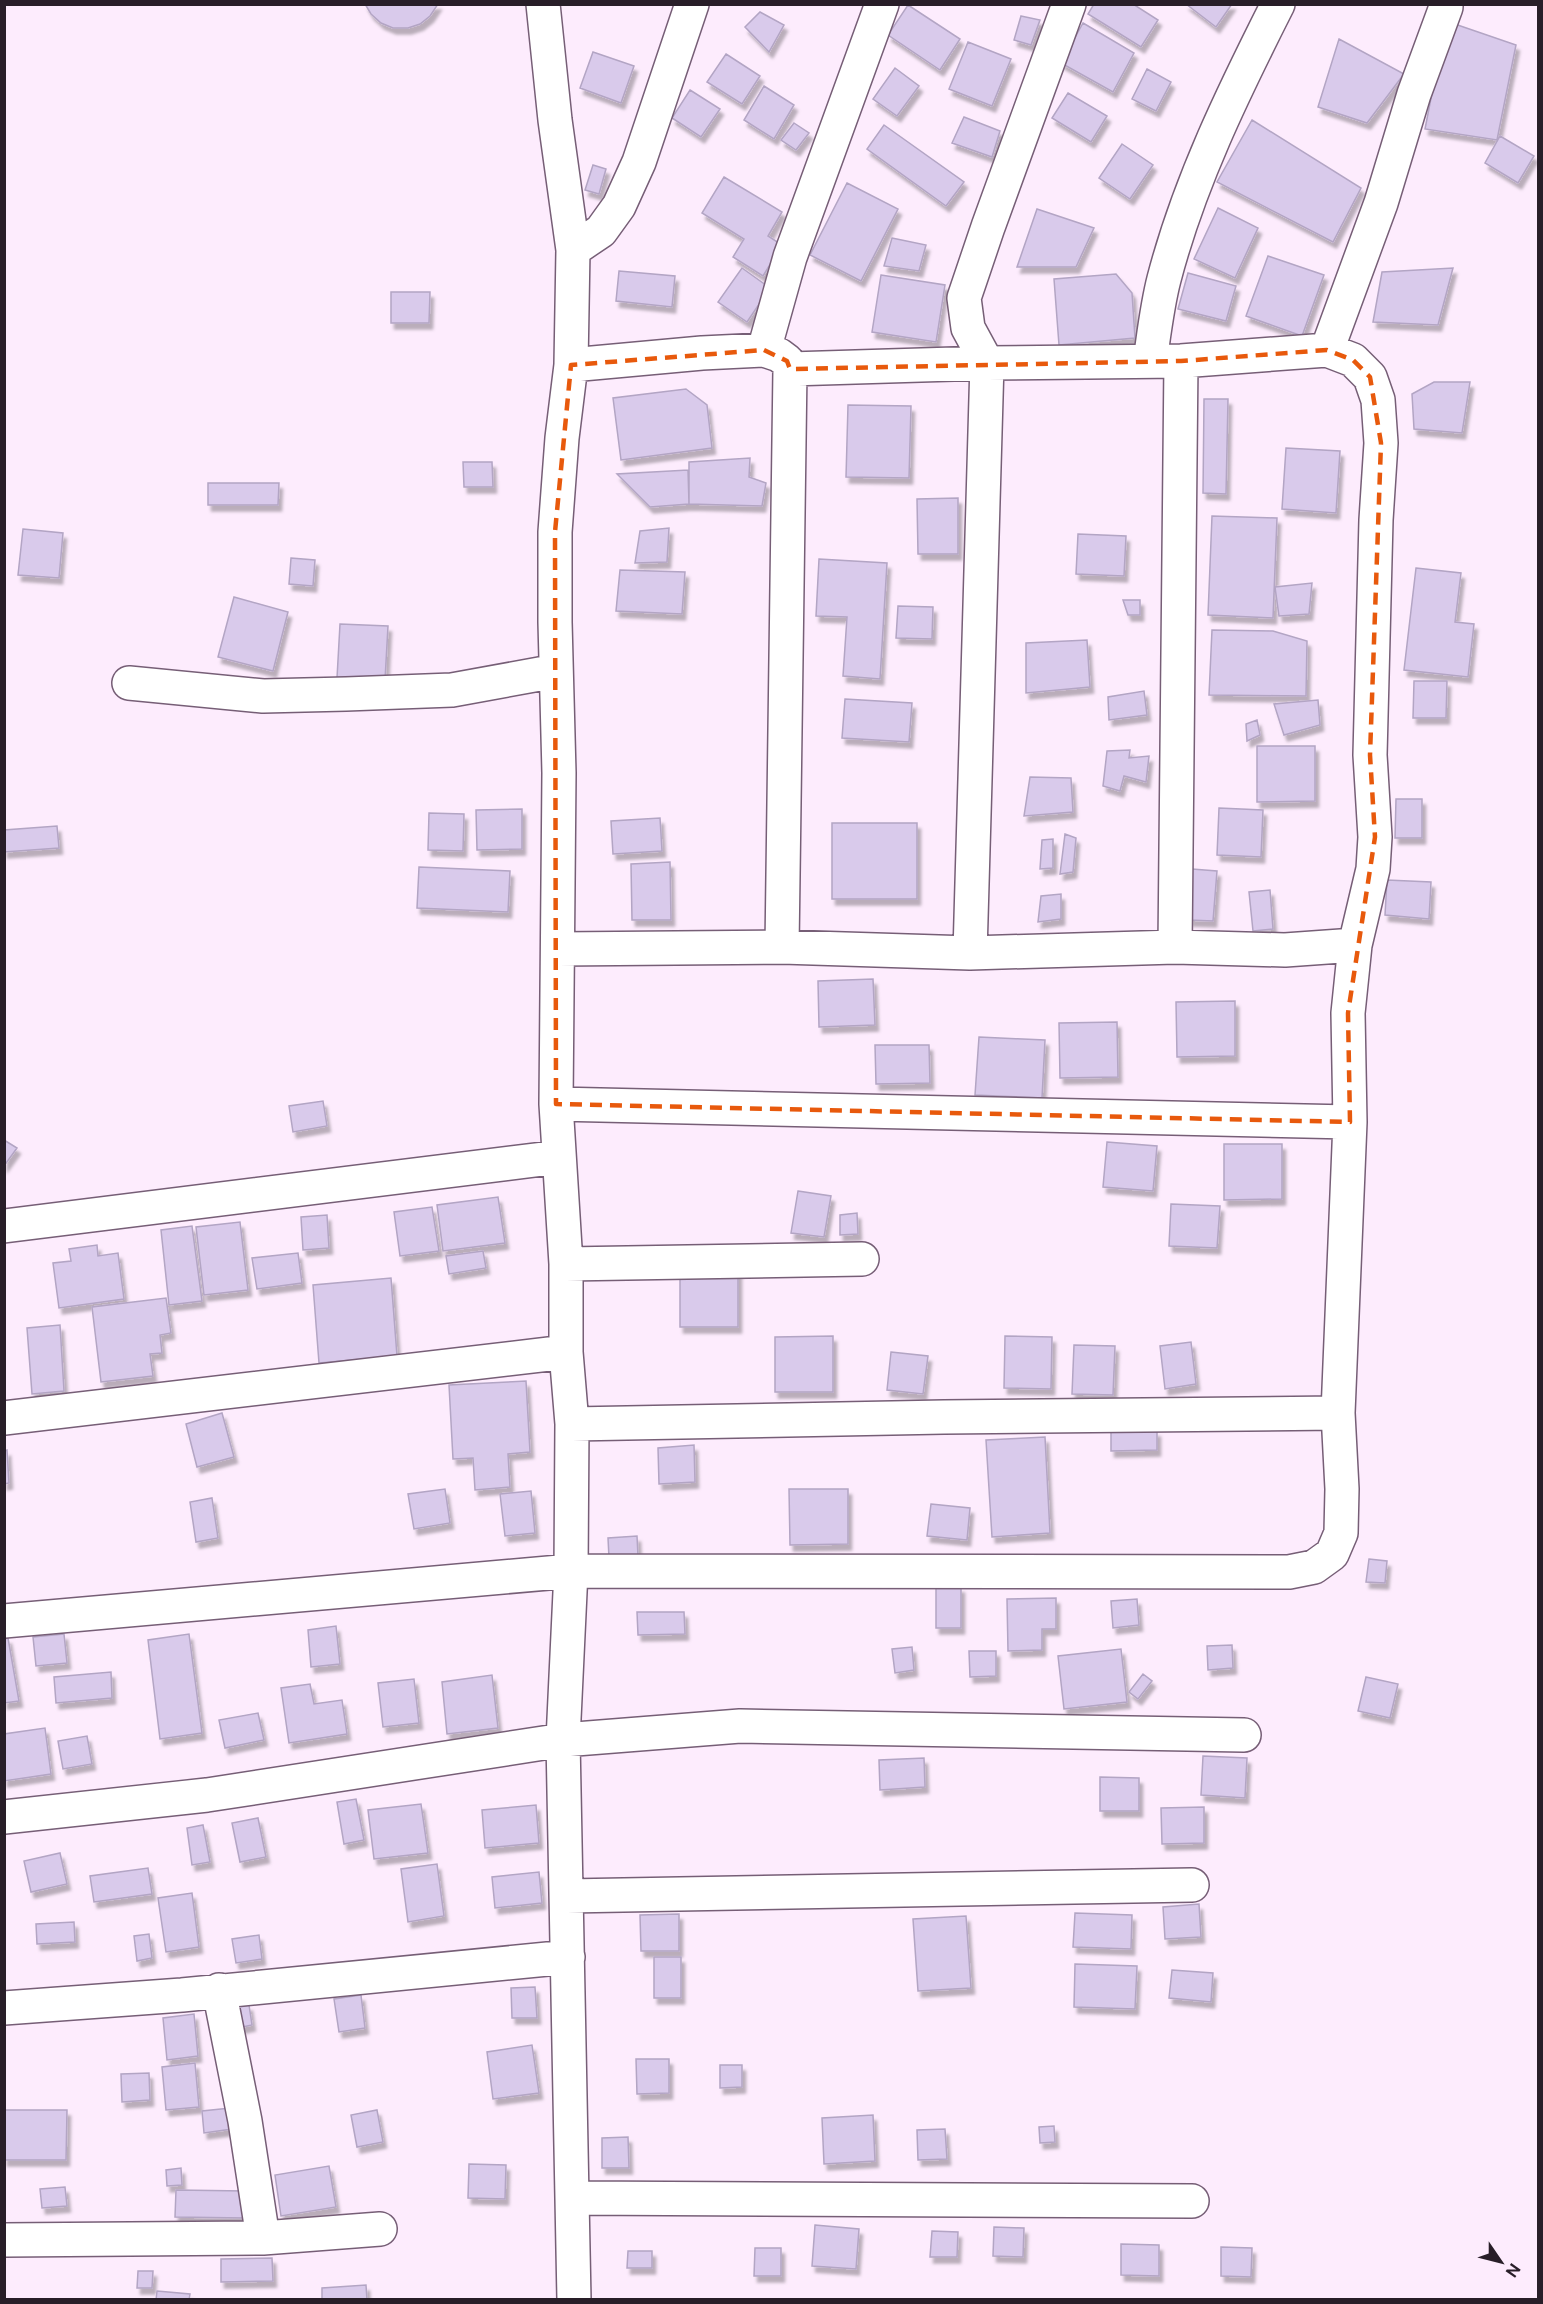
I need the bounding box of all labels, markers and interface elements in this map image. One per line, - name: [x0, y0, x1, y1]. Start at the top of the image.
- north arrow: [1471, 2232, 1531, 2292]
- text: N: [1502, 2260, 1524, 2281]

